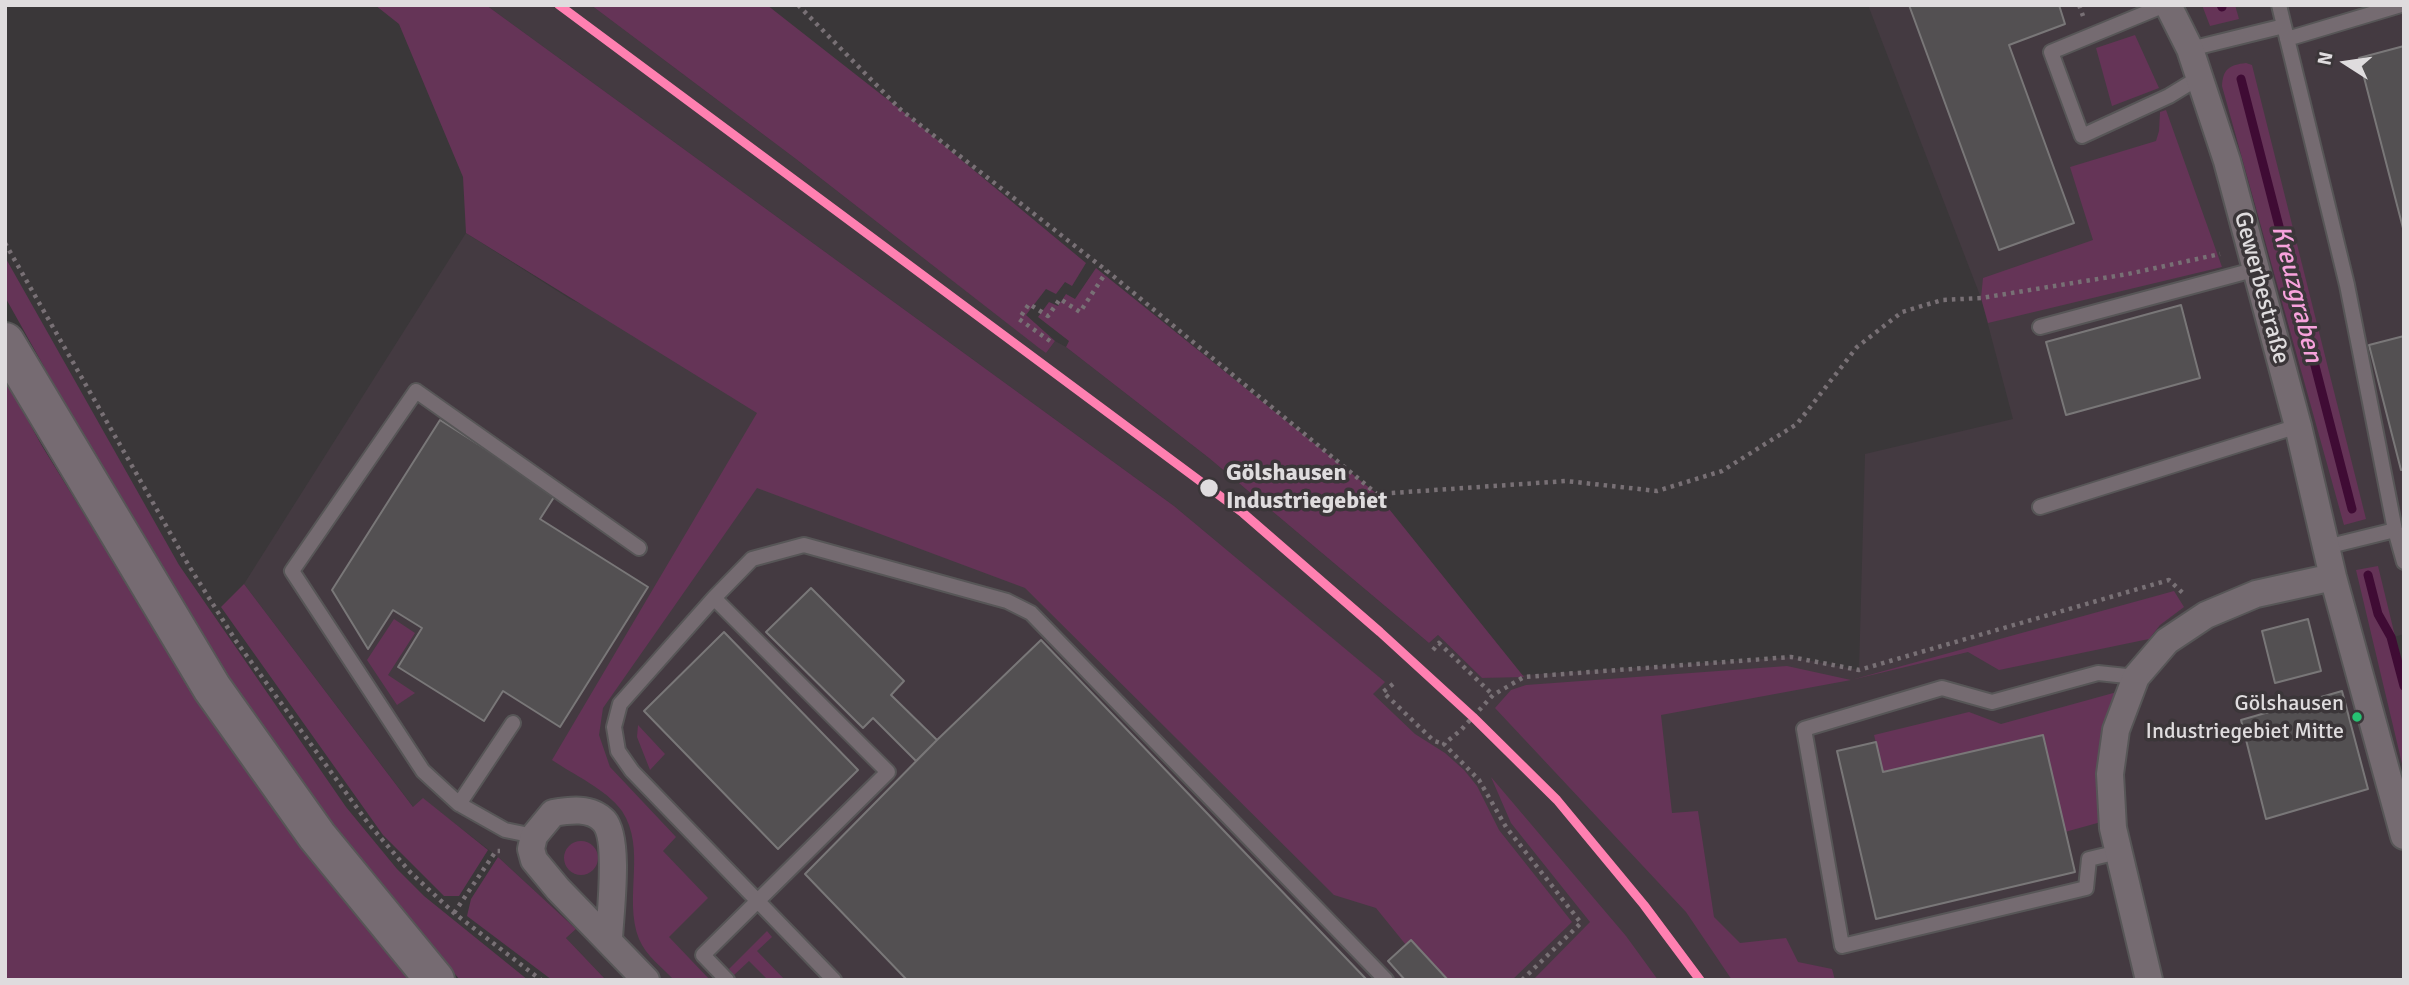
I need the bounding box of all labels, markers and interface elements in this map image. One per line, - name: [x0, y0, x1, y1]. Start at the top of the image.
- north arrow: [2311, 28, 2381, 98]
- text: N: [2312, 50, 2339, 68]
- street label: Gewerbestraße: [2227, 209, 2295, 367]
- water label: Kreuzgraben: [2264, 222, 2328, 366]
- place label: Gölshausen Industriegebiet: [1226, 460, 1387, 516]
- marker: Gölshausen Industriegebiet: [1198, 477, 1220, 499]
- place label: Gölshausen Industriegebiet Mitte: [2146, 691, 2344, 742]
- marker: Gölshausen Industriegebiet Mitte: [2350, 710, 2364, 724]

